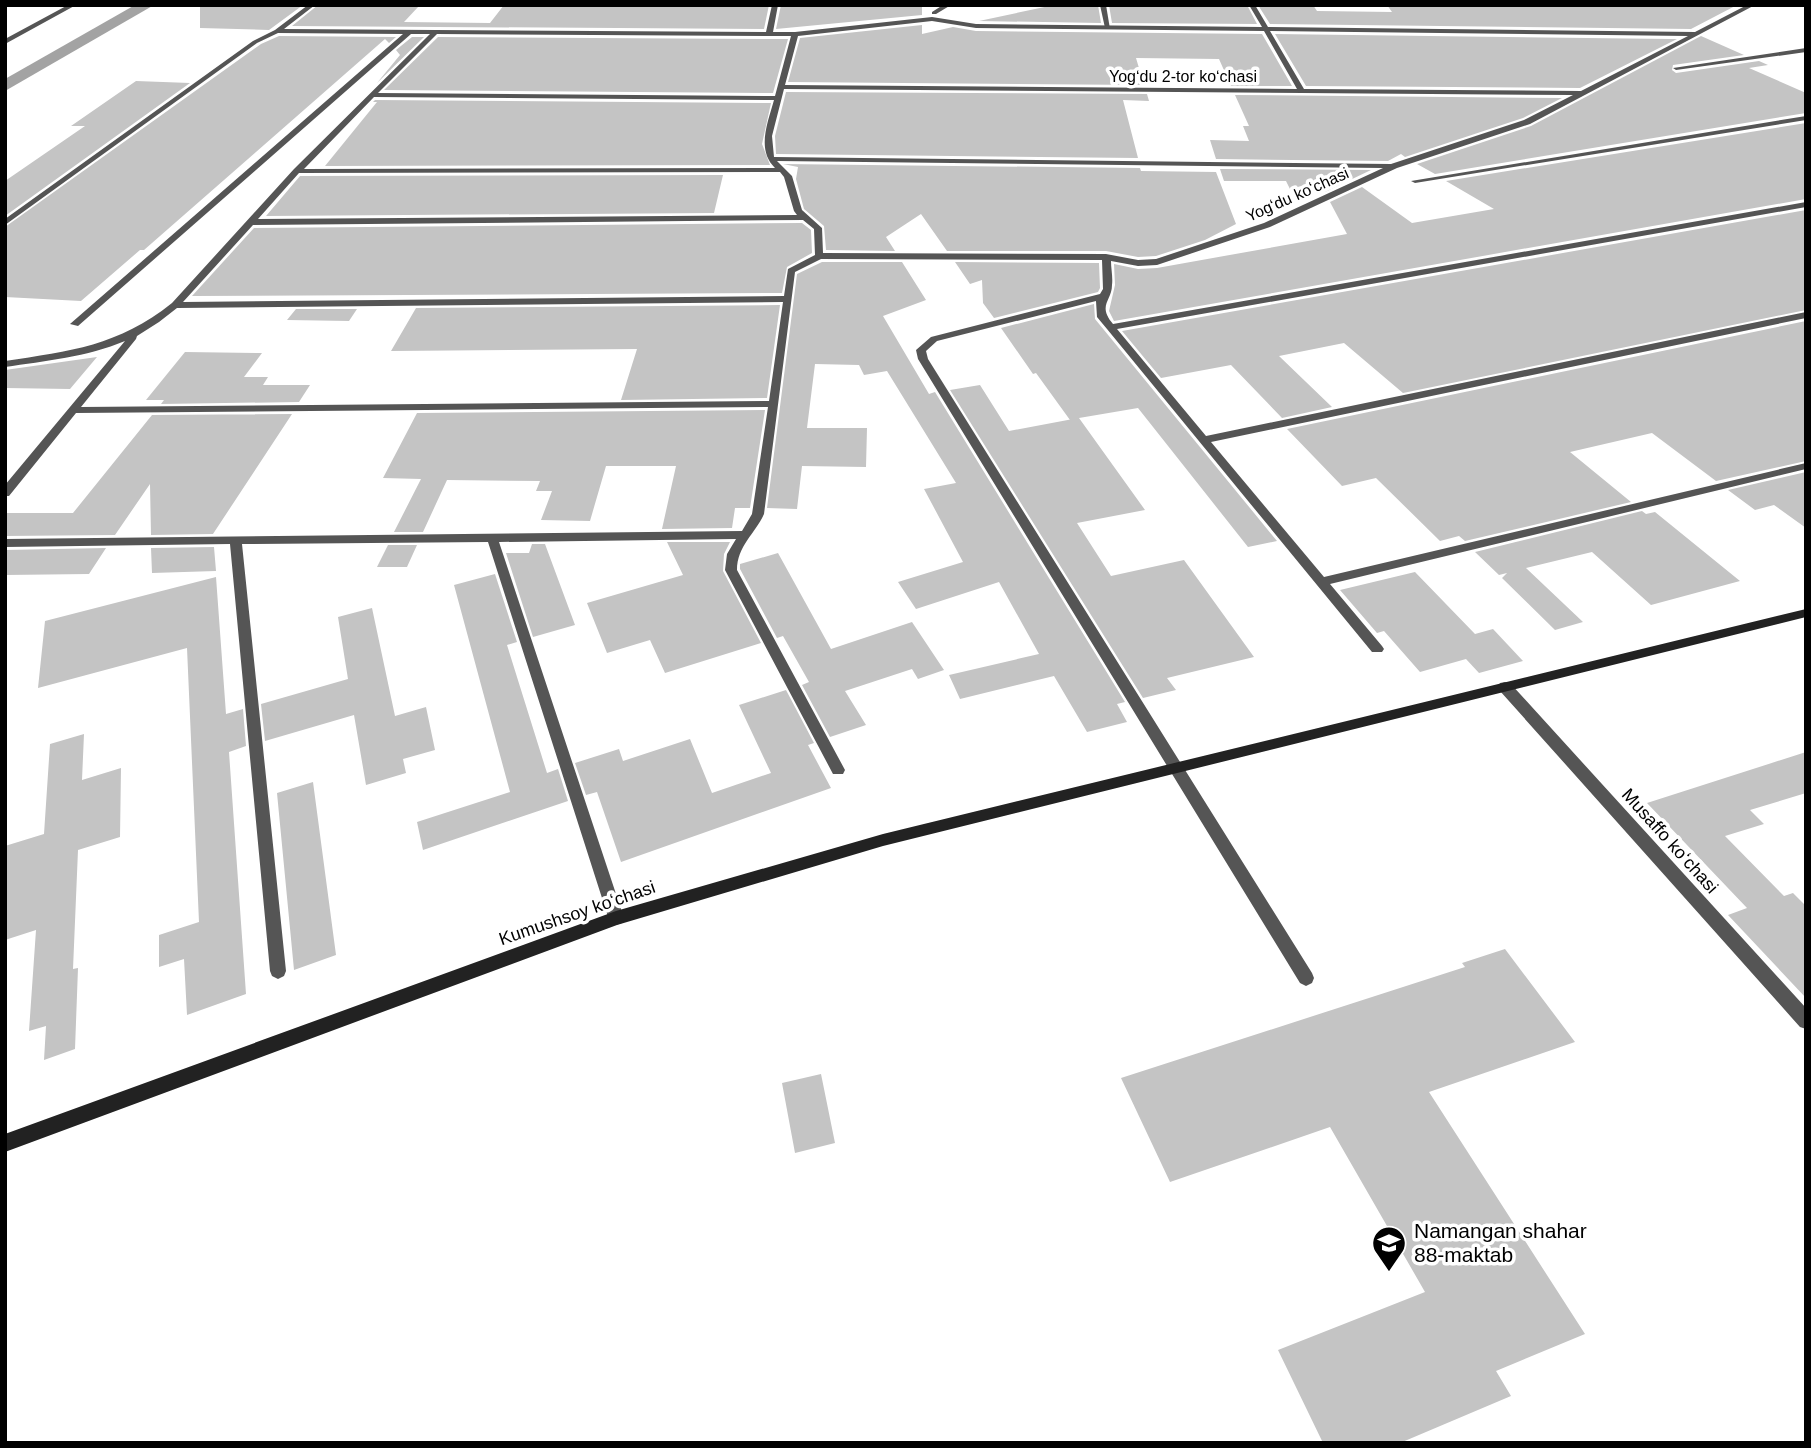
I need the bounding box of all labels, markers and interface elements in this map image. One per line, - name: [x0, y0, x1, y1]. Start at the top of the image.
- street label: Yogʻdu 2-tor koʻchasi: [1109, 68, 1257, 85]
- street label: Yogʻdu koʻchasi: [1243, 164, 1351, 225]
- street label: Musaffo koʻchasi: [1618, 785, 1722, 897]
- street label: Kumushsoy koʻchasi: [496, 877, 658, 949]
- place label: Namangan shahar 88-maktab: [1414, 1219, 1587, 1266]
- school or university icon: Namangan shahar 88-maktab: [1370, 1224, 1408, 1273]

